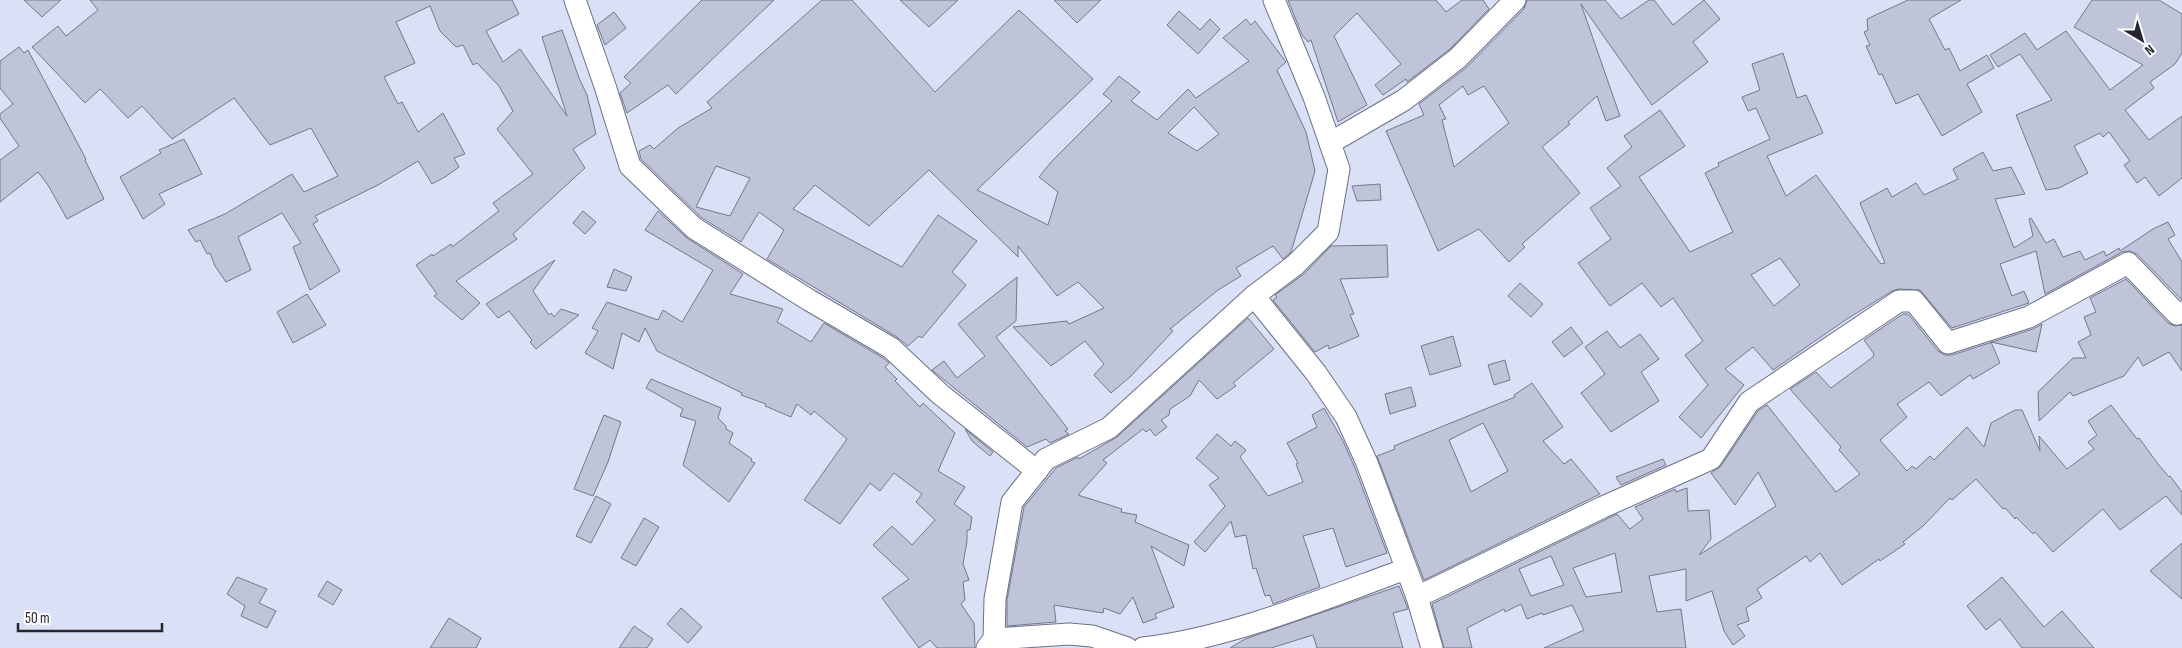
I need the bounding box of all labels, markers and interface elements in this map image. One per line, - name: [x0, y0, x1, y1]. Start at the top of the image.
- north arrow: [2117, 15, 2167, 65]
- text: N: [2142, 41, 2158, 59]
- scale bar: [18, 600, 161, 632]
- text: 50 m: [25, 609, 50, 628]

